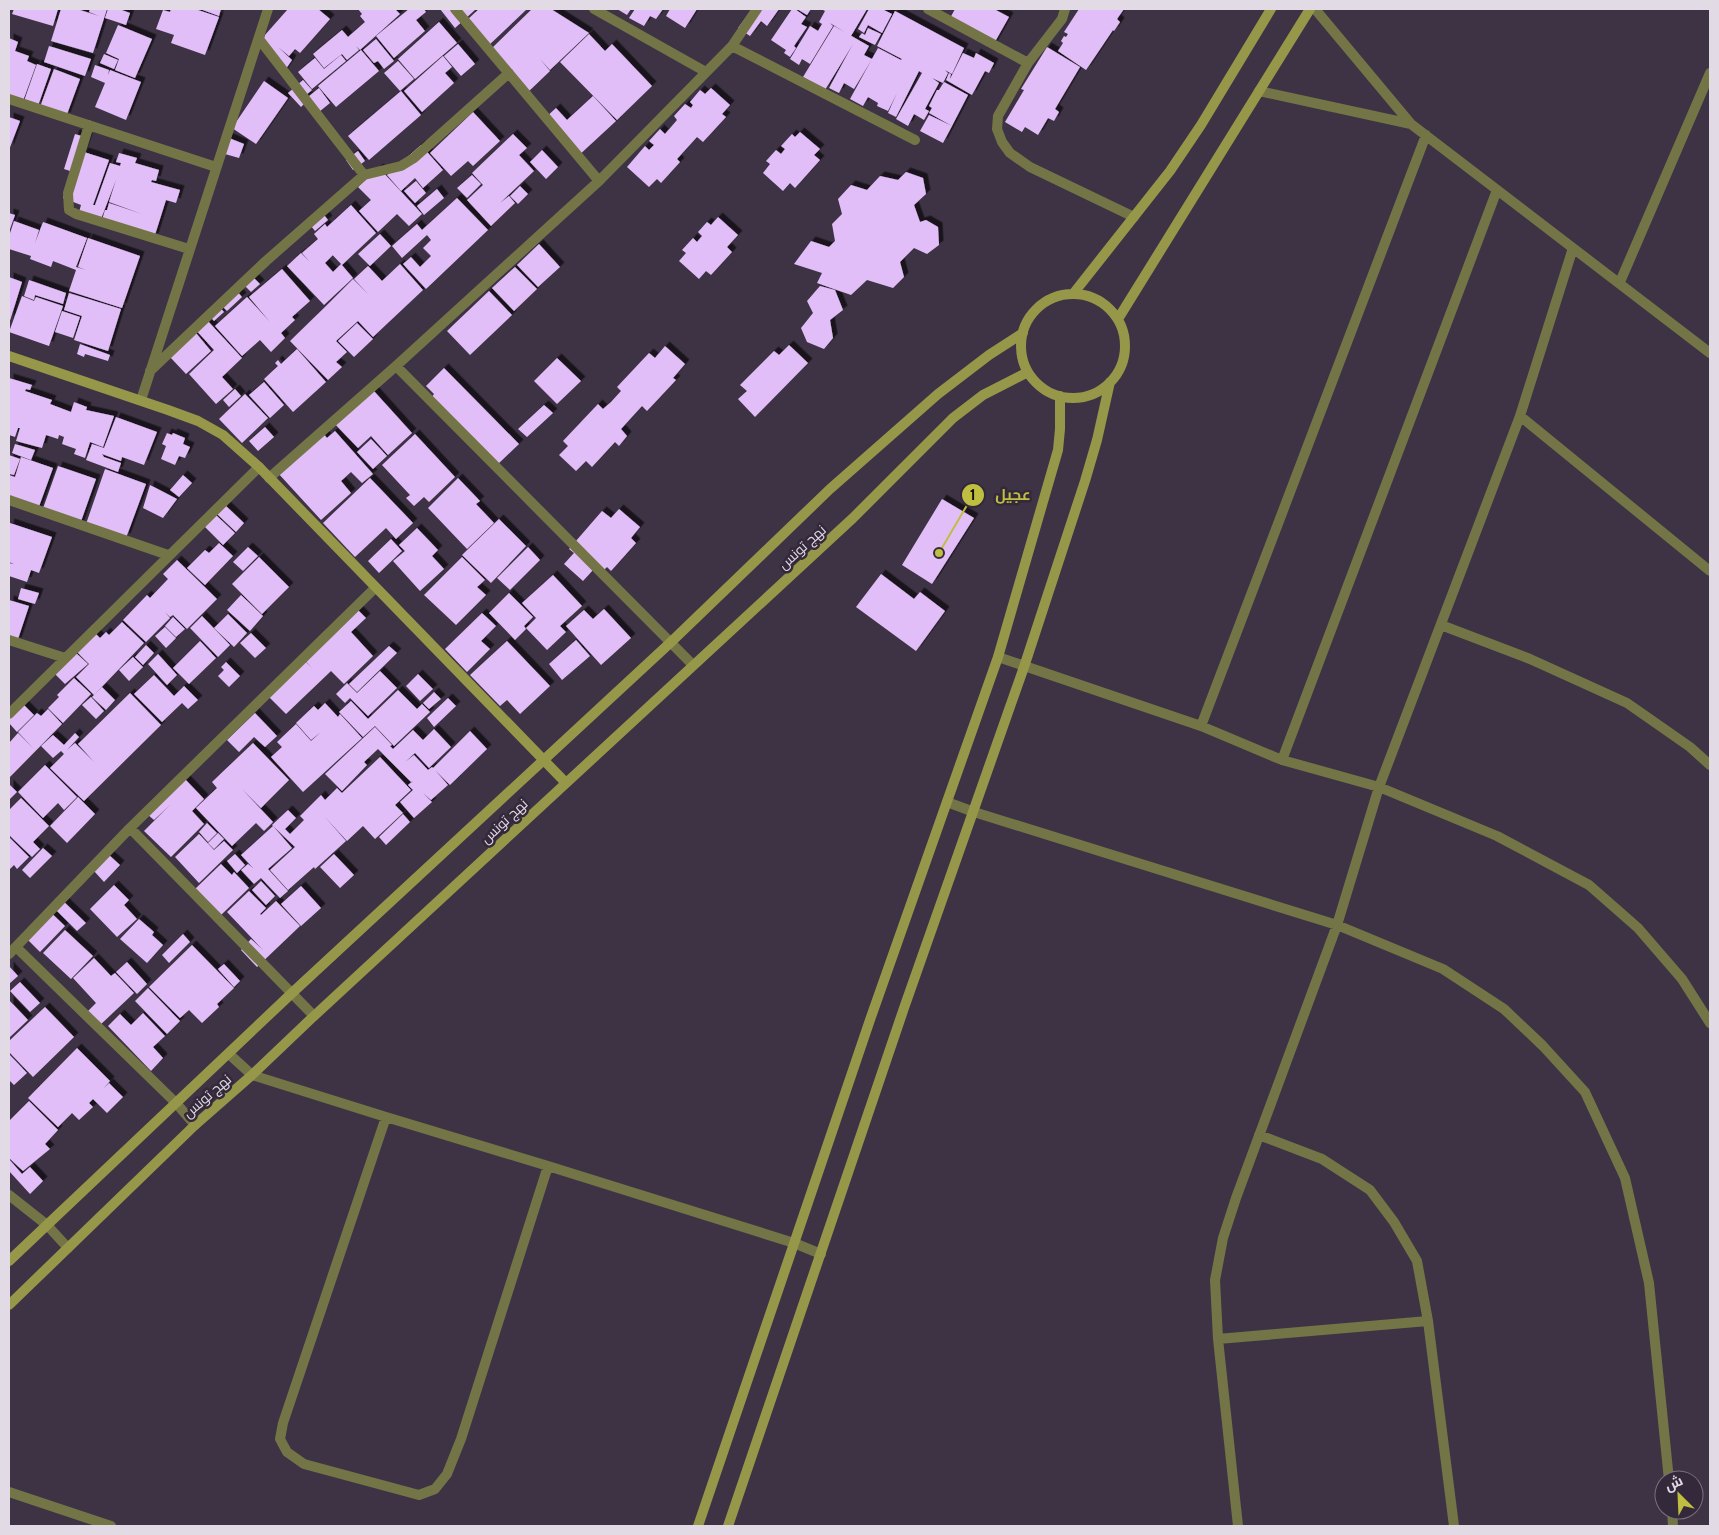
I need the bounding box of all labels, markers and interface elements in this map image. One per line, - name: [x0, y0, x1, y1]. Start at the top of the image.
- callout: عجيل: [961, 480, 1041, 510]
- text: 1: [970, 487, 976, 506]
- text: عجيل: [995, 487, 1031, 506]
- street label: نهج تونس: [776, 522, 830, 574]
- street label: نهج تونس: [478, 796, 532, 848]
- street label: نهج تونس: [180, 1072, 235, 1123]
- north arrow: [1654, 1470, 1704, 1520]
- text: ش: [1662, 1472, 1686, 1496]

